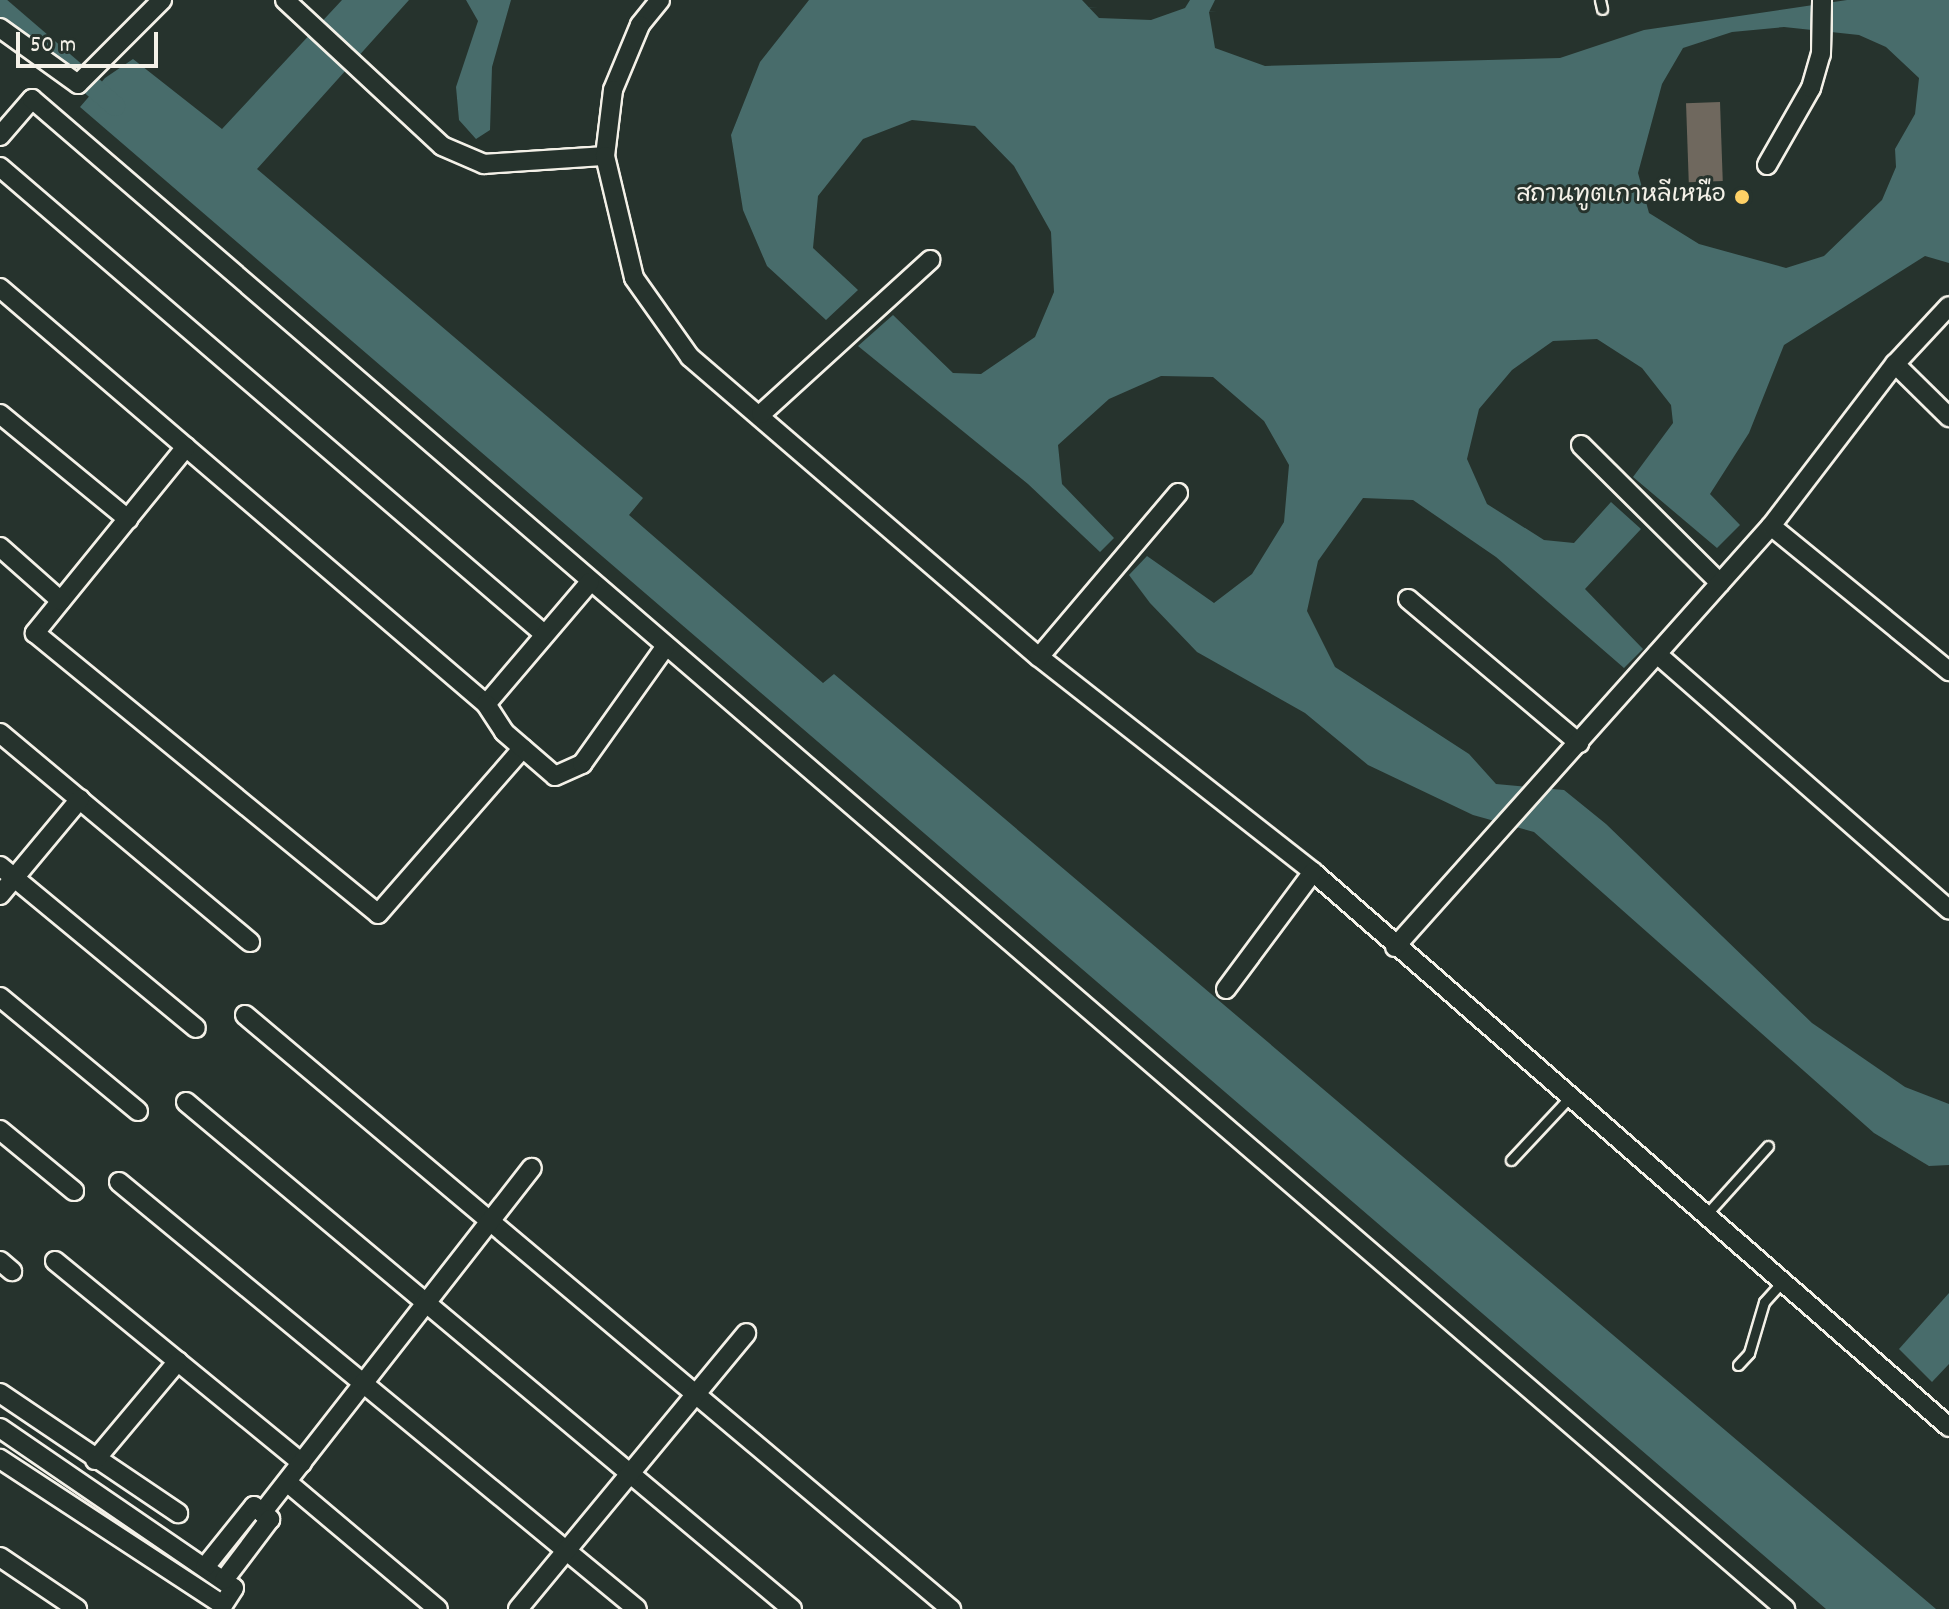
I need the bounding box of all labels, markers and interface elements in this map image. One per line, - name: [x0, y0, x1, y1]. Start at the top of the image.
- scale bar: [20, 16, 162, 66]
- text: 50 m: [30, 29, 76, 63]
- place label: สถานทูตเกาหลีเหนือ: [1516, 183, 1726, 211]
- marker: สถานทูตเกาหลีเหนือ: [1733, 188, 1751, 206]

